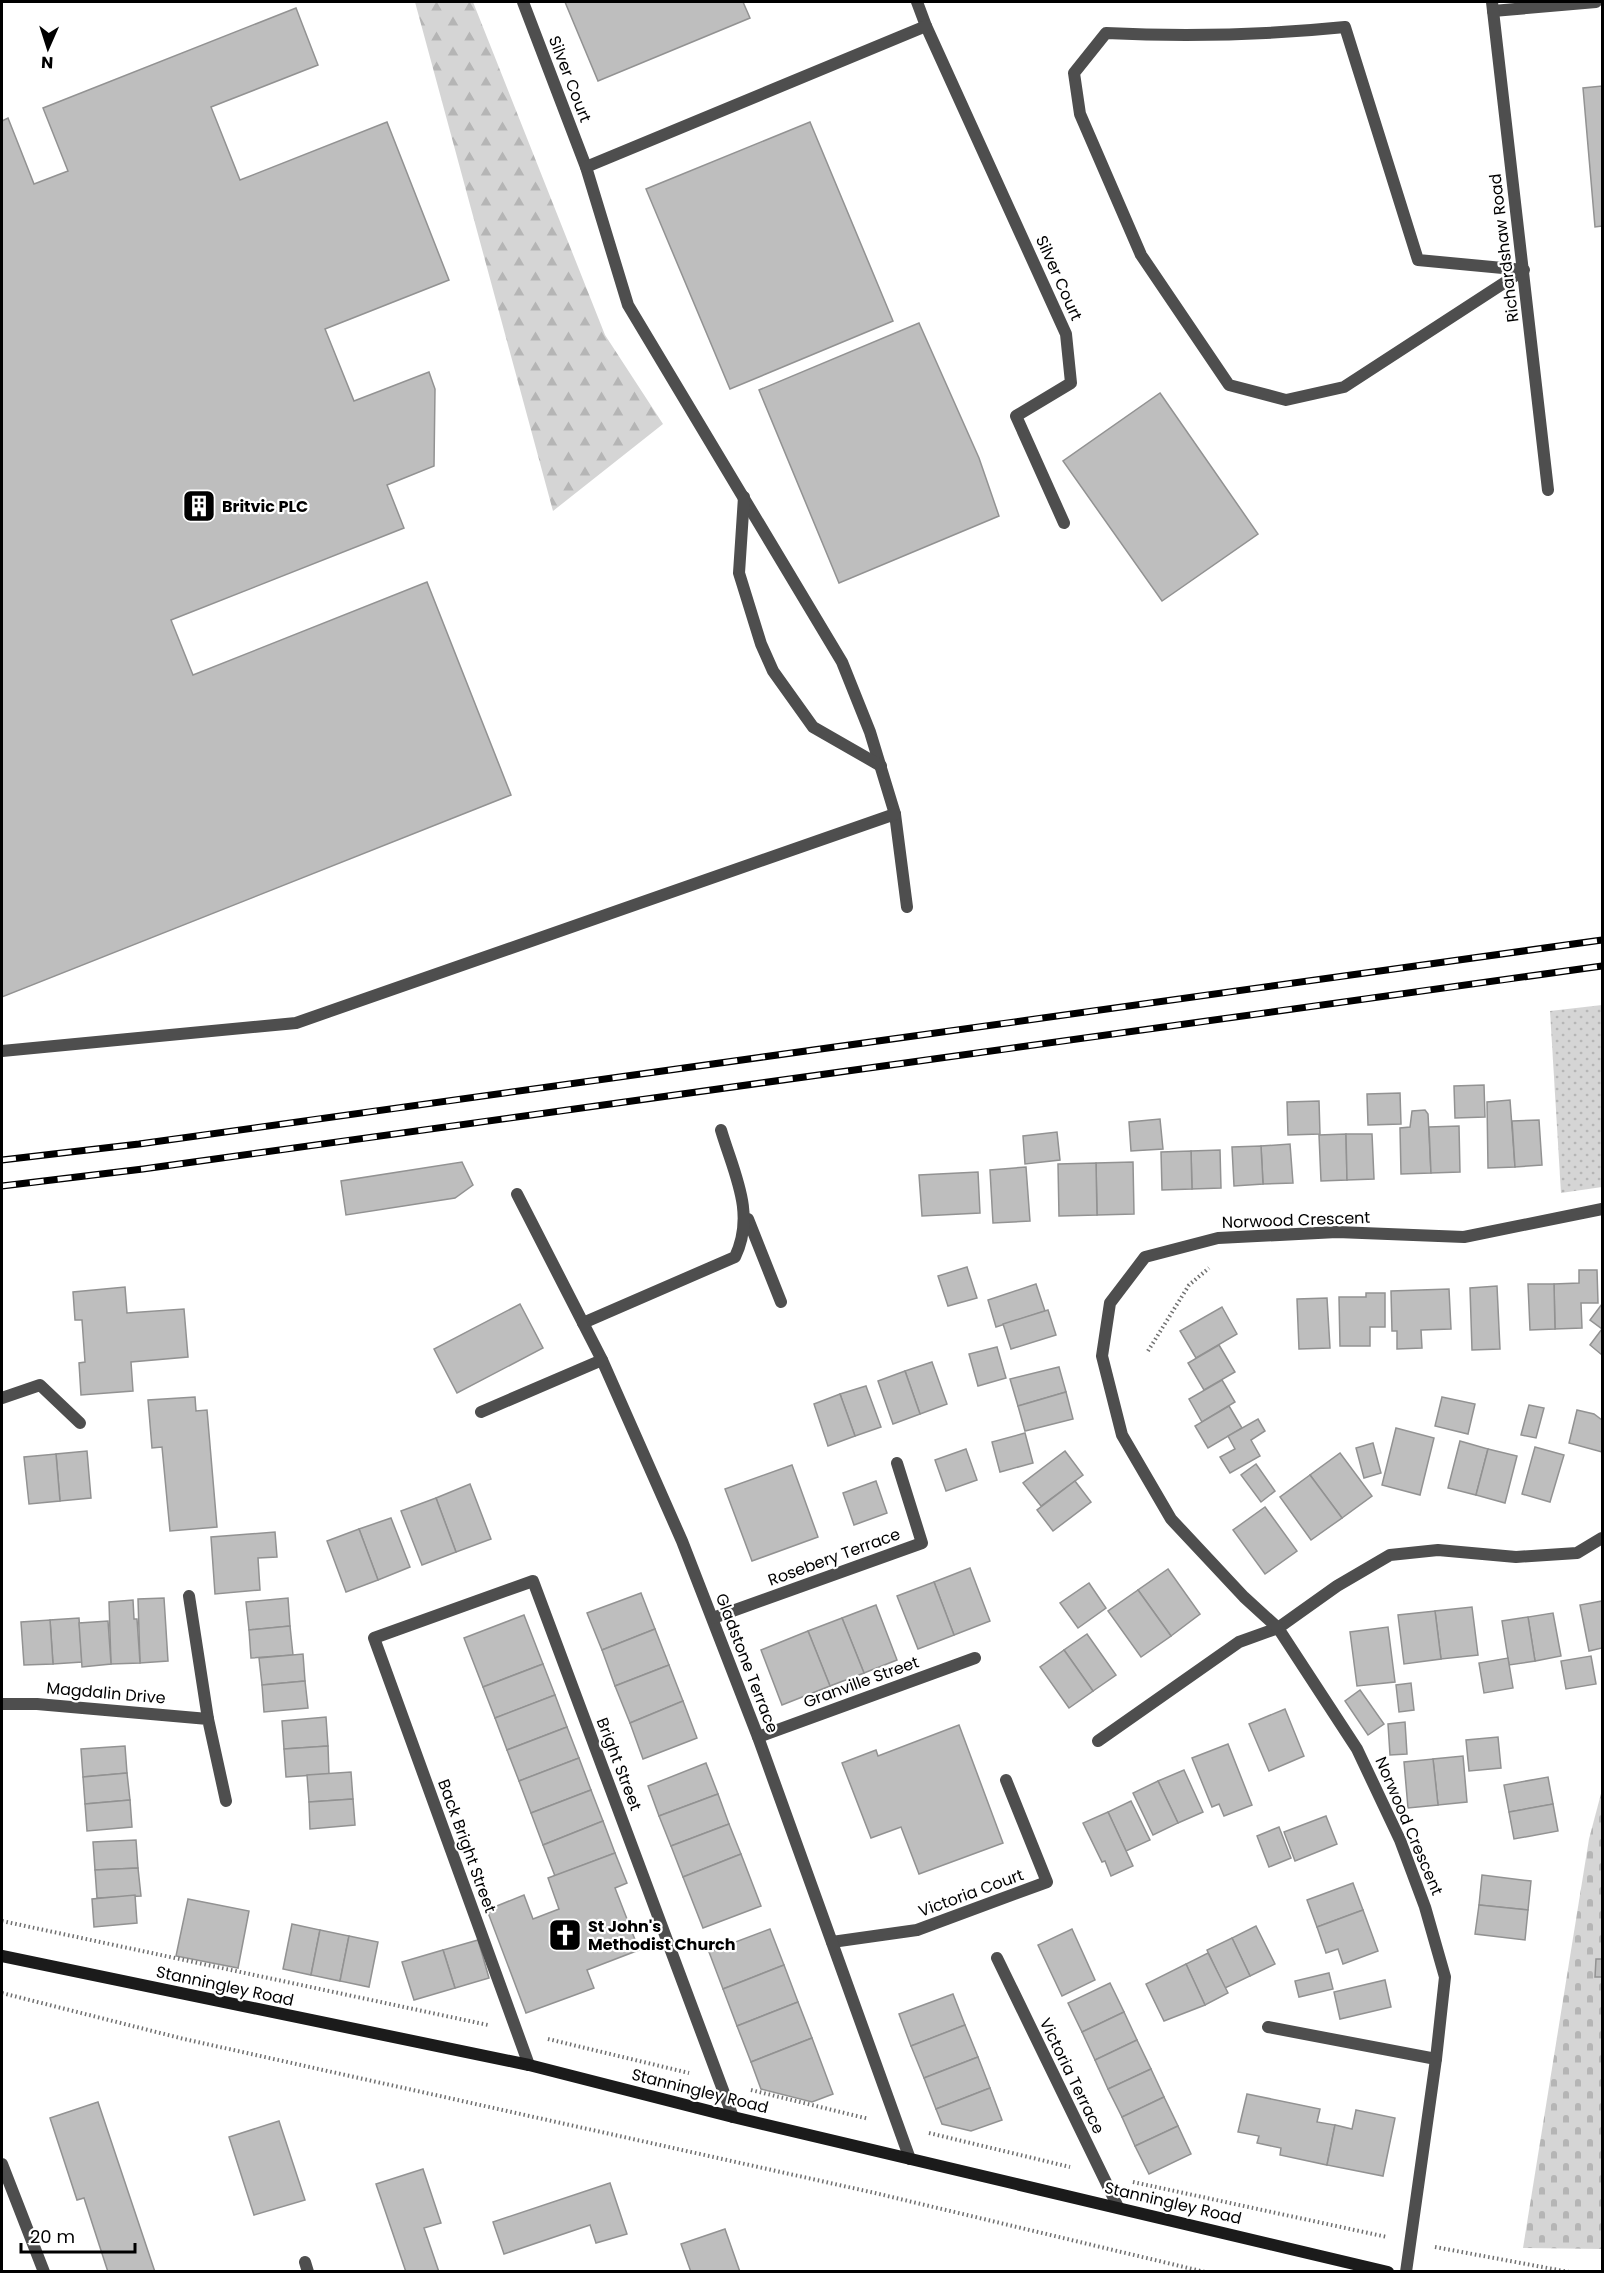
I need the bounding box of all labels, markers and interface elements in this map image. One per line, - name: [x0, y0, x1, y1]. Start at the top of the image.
- north arrow: [18, 18, 78, 78]
- street label: Silver Court: [543, 32, 597, 126]
- text: N: [41, 51, 54, 74]
- street label: Richardshaw Road: [1483, 172, 1525, 324]
- street label: Silver Court: [1030, 232, 1088, 324]
- building icon: Britvic PLC: [181, 488, 217, 524]
- place label: Britvic PLC: [222, 495, 308, 518]
- street label: Norwood Crescent: [1221, 1206, 1371, 1234]
- street label: Rosebery Terrace: [765, 1522, 903, 1592]
- street label: Gladstone Terrace: [710, 1590, 784, 1736]
- street label: Granville Street: [800, 1650, 922, 1714]
- street label: Magdalin Drive: [45, 1676, 167, 1710]
- street label: Bright Street: [591, 1714, 647, 1814]
- street label: Norwood Crescent: [1369, 1753, 1449, 1899]
- street label: Back Bright Street: [432, 1776, 502, 1916]
- street label: Victoria Court: [915, 1863, 1027, 1923]
- place label: St John's Methodist Church: [588, 1915, 736, 1956]
- church icon: St John's Methodist Church: [547, 1917, 583, 1953]
- street label: Stanningley Road: [154, 1960, 296, 2012]
- street label: Victoria Terrace: [1034, 2014, 1110, 2138]
- street label: Stanningley Road: [629, 2063, 771, 2119]
- street label: Stanningley Road: [1102, 2176, 1244, 2230]
- scale bar: [21, 2216, 135, 2254]
- text: 20 m: [30, 2224, 75, 2249]

